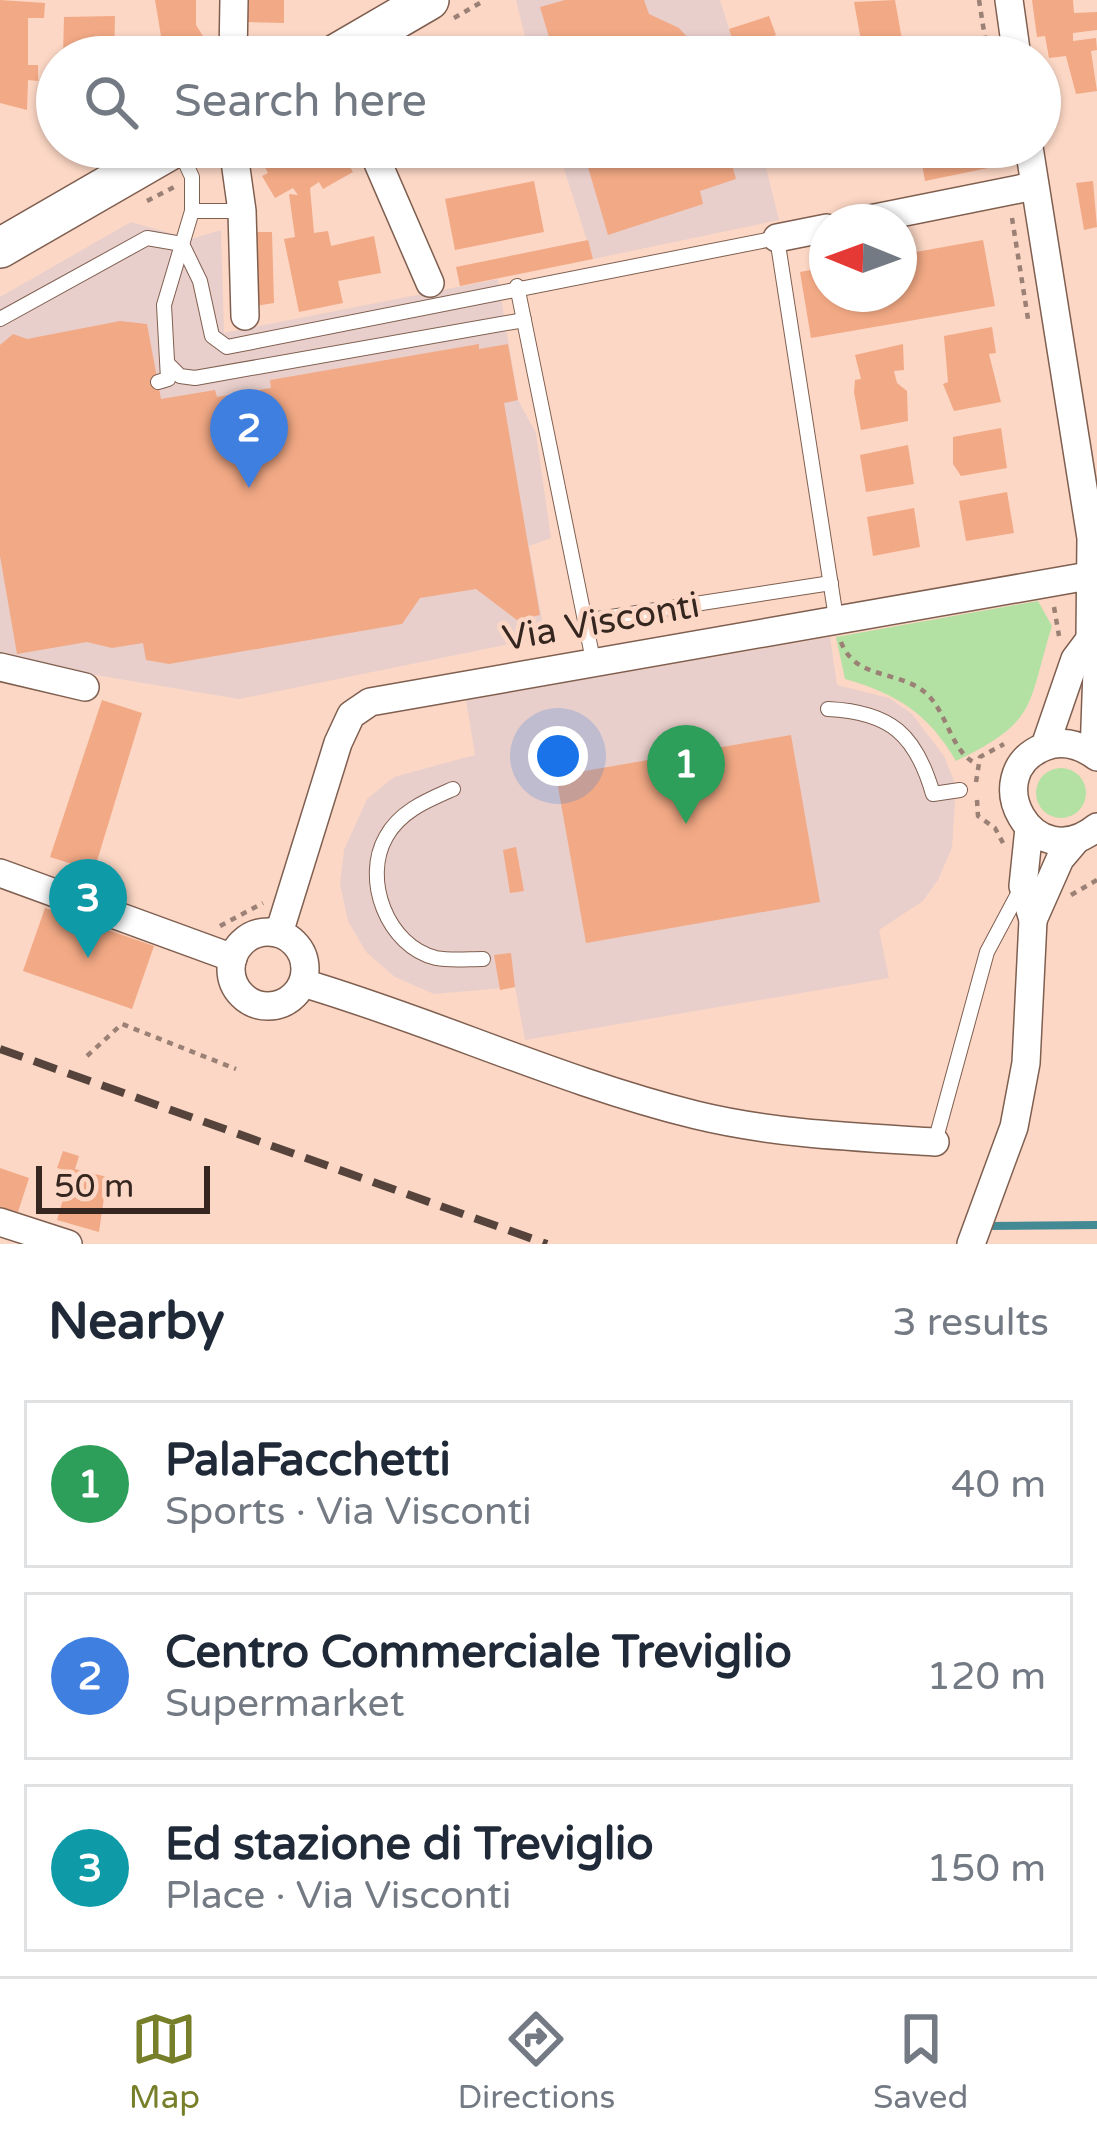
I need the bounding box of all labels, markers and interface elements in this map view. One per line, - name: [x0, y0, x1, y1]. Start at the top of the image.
- search box: [36, 36, 1061, 168]
- icon: search: [78, 69, 144, 135]
- text: Search here: [174, 75, 427, 129]
- north arrow: [809, 204, 917, 312]
- pin: 2: [210, 389, 288, 488]
- street label: Via Visconti: [499, 584, 703, 660]
- pin: 1: [647, 725, 725, 824]
- your location: [528, 726, 588, 786]
- pin: 3: [49, 859, 127, 958]
- scale bar: [36, 1160, 210, 1213]
- text: 50 m: [54, 1167, 134, 1206]
- text: Nearby: [48, 1291, 225, 1353]
- text: 3 results: [892, 1299, 1049, 1346]
- text: PalaFacchetti: [165, 1434, 451, 1488]
- text: 1: [78, 1461, 102, 1508]
- text: 40 m: [951, 1461, 1046, 1508]
- text: Sports · Via Visconti: [165, 1488, 532, 1535]
- text: Centro Commerciale Treviglio: [165, 1626, 792, 1680]
- text: 2: [78, 1653, 102, 1700]
- text: 120 m: [927, 1653, 1046, 1700]
- text: Supermarket: [165, 1680, 405, 1727]
- text: Ed stazione di Treviglio: [165, 1818, 654, 1872]
- text: 3: [78, 1845, 102, 1892]
- text: 150 m: [927, 1845, 1046, 1892]
- text: Place · Via Visconti: [165, 1872, 512, 1919]
- tab: Map: [129, 2006, 200, 2117]
- tab: Directions: [458, 2006, 615, 2117]
- tab: Saved: [873, 2006, 968, 2117]

